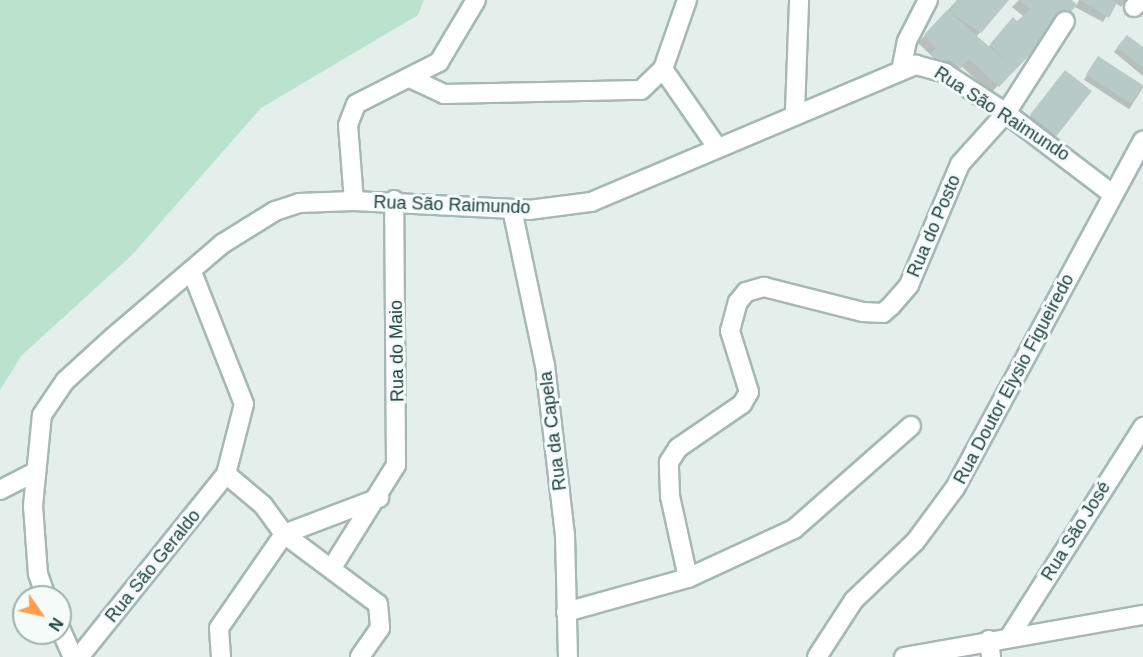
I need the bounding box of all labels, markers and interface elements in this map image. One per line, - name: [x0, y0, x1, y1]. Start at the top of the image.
- street label: Rua São Raimundo: [930, 62, 1074, 166]
- street label: Rua do Posto: [903, 172, 965, 280]
- street label: Rua São Raimundo: [373, 191, 531, 219]
- street label: Rua Doutor Elysio Figueiredo: [949, 270, 1079, 488]
- street label: Rua do Maio: [385, 300, 409, 402]
- street label: Rua da Capela: [535, 370, 571, 492]
- street label: Rua São José: [1037, 477, 1115, 585]
- street label: Rua São Geraldo: [101, 505, 205, 627]
- north arrow: [12, 585, 72, 645]
- text: N: [45, 615, 66, 634]

